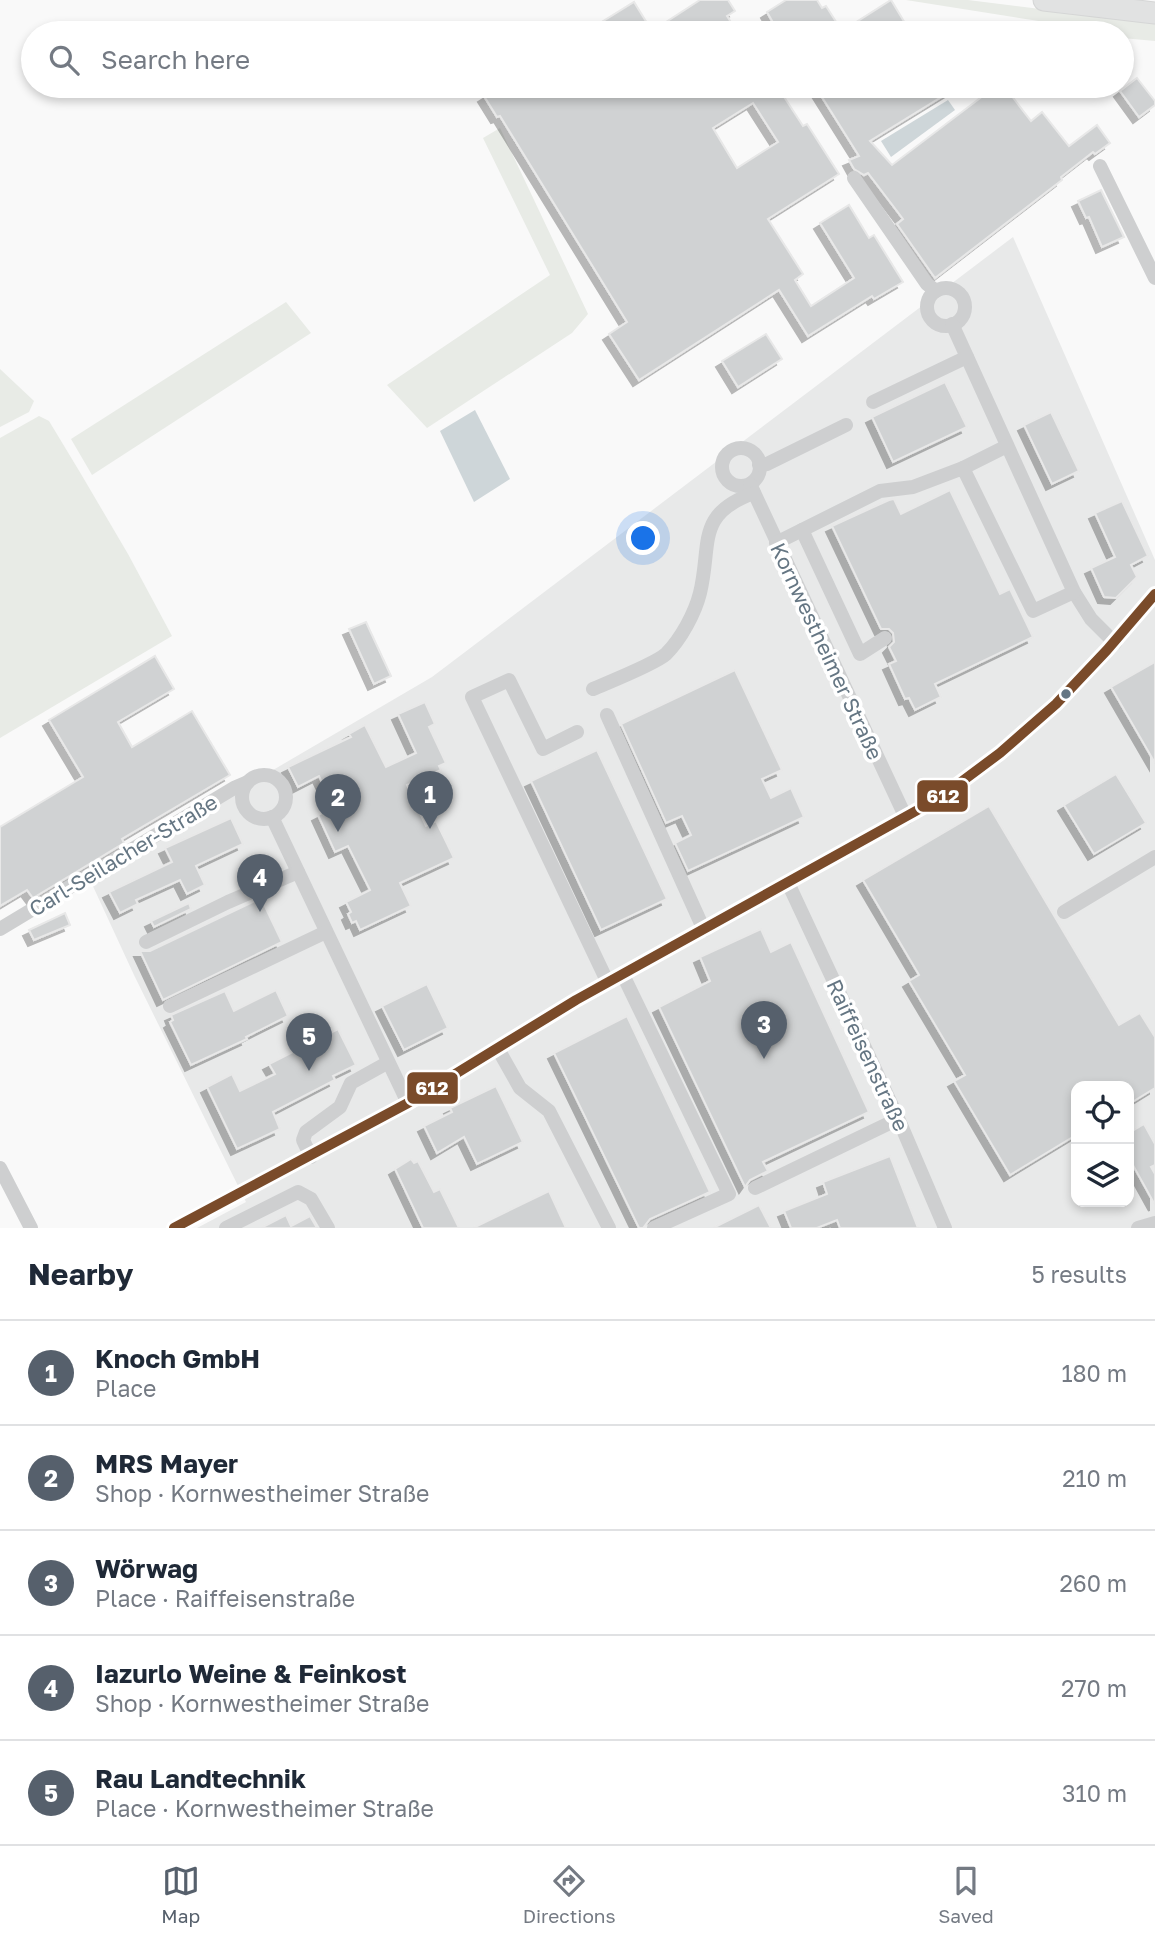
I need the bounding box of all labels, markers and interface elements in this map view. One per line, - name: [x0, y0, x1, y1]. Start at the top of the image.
- search box: [21, 21, 1134, 98]
- icon: search: [45, 41, 83, 79]
- text: Search here: [101, 44, 250, 75]
- your location: [626, 521, 660, 555]
- street label: Kornwestheimer Straße: [765, 538, 889, 764]
- unlabelled marker: [1059, 687, 1073, 701]
- pin: 1: [407, 771, 453, 829]
- pin: 2: [315, 774, 361, 832]
- line badge: 612: [916, 779, 969, 813]
- text: 612: [926, 784, 960, 807]
- street label: Carl-Seilacher-Straße: [24, 788, 222, 922]
- pin: 4: [237, 854, 283, 912]
- street label: Raiffeisenstraße: [821, 975, 915, 1135]
- pin: 3: [741, 1001, 787, 1059]
- pin: 5: [286, 1013, 332, 1071]
- line badge: 612: [406, 1071, 459, 1105]
- text: 612: [415, 1076, 449, 1099]
- map controls: [1071, 1081, 1134, 1207]
- button: locate: [1071, 1081, 1134, 1144]
- button: layers: [1071, 1144, 1134, 1207]
- text: Nearby: [28, 1256, 133, 1292]
- text: 5 results: [1031, 1260, 1127, 1288]
- text: Knoch GmbH: [95, 1343, 260, 1374]
- text: 1: [45, 1359, 57, 1387]
- text: 180 m: [1061, 1359, 1127, 1387]
- text: Place: [95, 1374, 156, 1402]
- text: MRS Mayer: [95, 1448, 238, 1479]
- text: 2: [44, 1464, 58, 1492]
- text: 210 m: [1062, 1464, 1127, 1492]
- text: Shop · Kornwestheimer Straße: [95, 1479, 429, 1507]
- text: Wörwag: [95, 1553, 198, 1584]
- text: 3: [44, 1569, 58, 1597]
- text: 260 m: [1059, 1569, 1127, 1597]
- text: Place · Raiffeisenstraße: [95, 1584, 355, 1612]
- text: Iazurlo Weine & Feinkost: [95, 1658, 407, 1689]
- text: 4: [44, 1674, 58, 1702]
- text: 270 m: [1061, 1674, 1127, 1702]
- text: Shop · Kornwestheimer Straße: [95, 1689, 429, 1717]
- text: Rau Landtechnik: [95, 1763, 306, 1794]
- text: 5: [44, 1779, 58, 1807]
- text: 310 m: [1062, 1779, 1127, 1807]
- text: Place · Kornwestheimer Straße: [95, 1794, 434, 1822]
- tab: Map: [161, 1862, 200, 1927]
- tab: Directions: [523, 1862, 616, 1927]
- tab: Saved: [938, 1862, 994, 1927]

